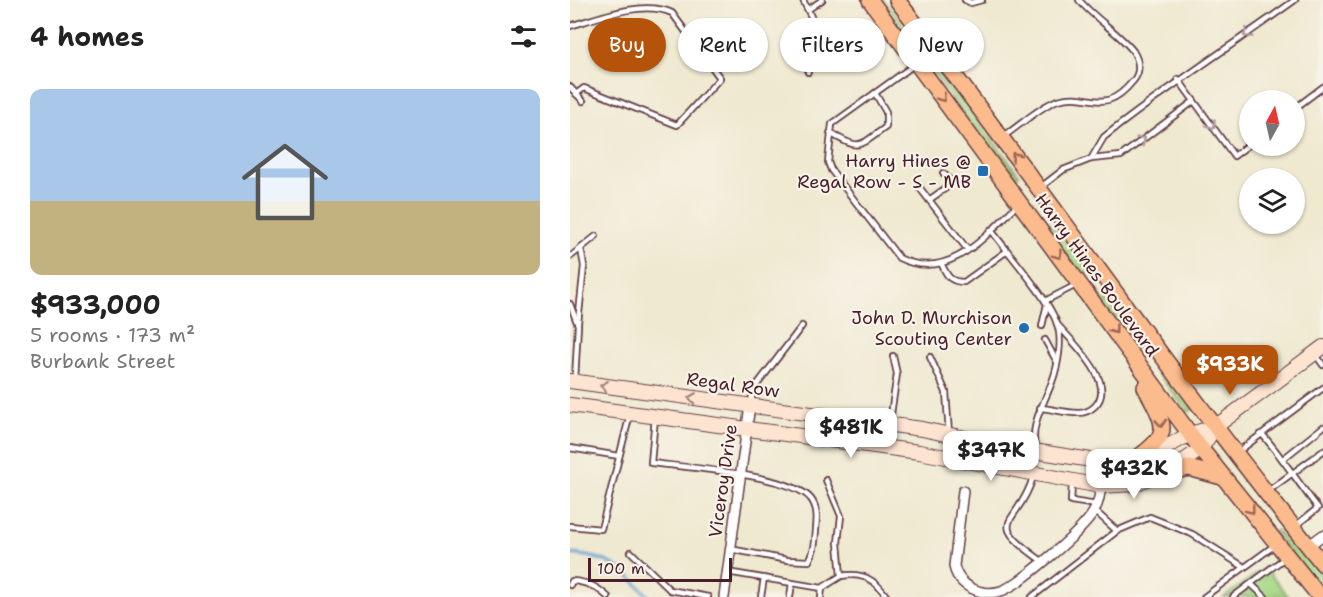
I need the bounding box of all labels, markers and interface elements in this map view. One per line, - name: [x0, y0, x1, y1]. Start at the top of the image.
- chip: Buy: [588, 18, 666, 72]
- chip: Rent: [678, 18, 768, 72]
- chip: Filters: [780, 18, 885, 72]
- chip: New: [897, 18, 984, 72]
- text: 4 homes: [30, 19, 144, 54]
- icon: filters: [507, 20, 540, 53]
- one-way arrow: [1243, 27, 1254, 38]
- north arrow: [1239, 90, 1305, 156]
- map controls: [1239, 90, 1305, 234]
- one-way arrow: [934, 91, 945, 102]
- one-way arrow: [1205, 119, 1216, 130]
- icon: home: [231, 128, 339, 236]
- one-way arrow: [1136, 136, 1147, 147]
- place label: Harry Hines @ Regal Row - S - MB: [797, 149, 971, 194]
- one-way arrow: [1011, 151, 1022, 162]
- marker: Harry Hines @ Regal Row - S - MB: [976, 164, 990, 178]
- button: layers: [1239, 168, 1305, 234]
- street label: Harry Hines Boulevard: [1030, 188, 1164, 362]
- one-way arrow: [1050, 248, 1061, 259]
- text: $933,000: [30, 287, 161, 322]
- place label: John D. Murchison Scouting Center: [851, 306, 1012, 351]
- marker: John D. Murchison Scouting Center: [1017, 321, 1031, 335]
- text: 5 rooms · 173 m²: [30, 322, 195, 348]
- one-way arrow: [1106, 324, 1117, 335]
- pin: $933K: [1188, 345, 1272, 396]
- text: Burbank Street: [30, 348, 175, 374]
- text: $933K: [1196, 351, 1264, 377]
- street label: Regal Row: [685, 367, 782, 403]
- one-way arrow: [599, 380, 608, 392]
- one-way arrow: [688, 392, 697, 404]
- pin: $481K: [809, 408, 893, 459]
- text: $481K: [819, 414, 883, 440]
- one-way arrow: [1154, 419, 1167, 428]
- street label: Viceroy Drive: [703, 423, 743, 539]
- pin: $347K: [949, 431, 1033, 482]
- text: $347K: [957, 437, 1025, 463]
- pin: $432K: [1092, 449, 1176, 500]
- text: $432K: [1100, 455, 1168, 481]
- one-way arrow: [1243, 504, 1254, 515]
- scale bar: [588, 555, 732, 582]
- text: 100 m: [597, 558, 645, 579]

